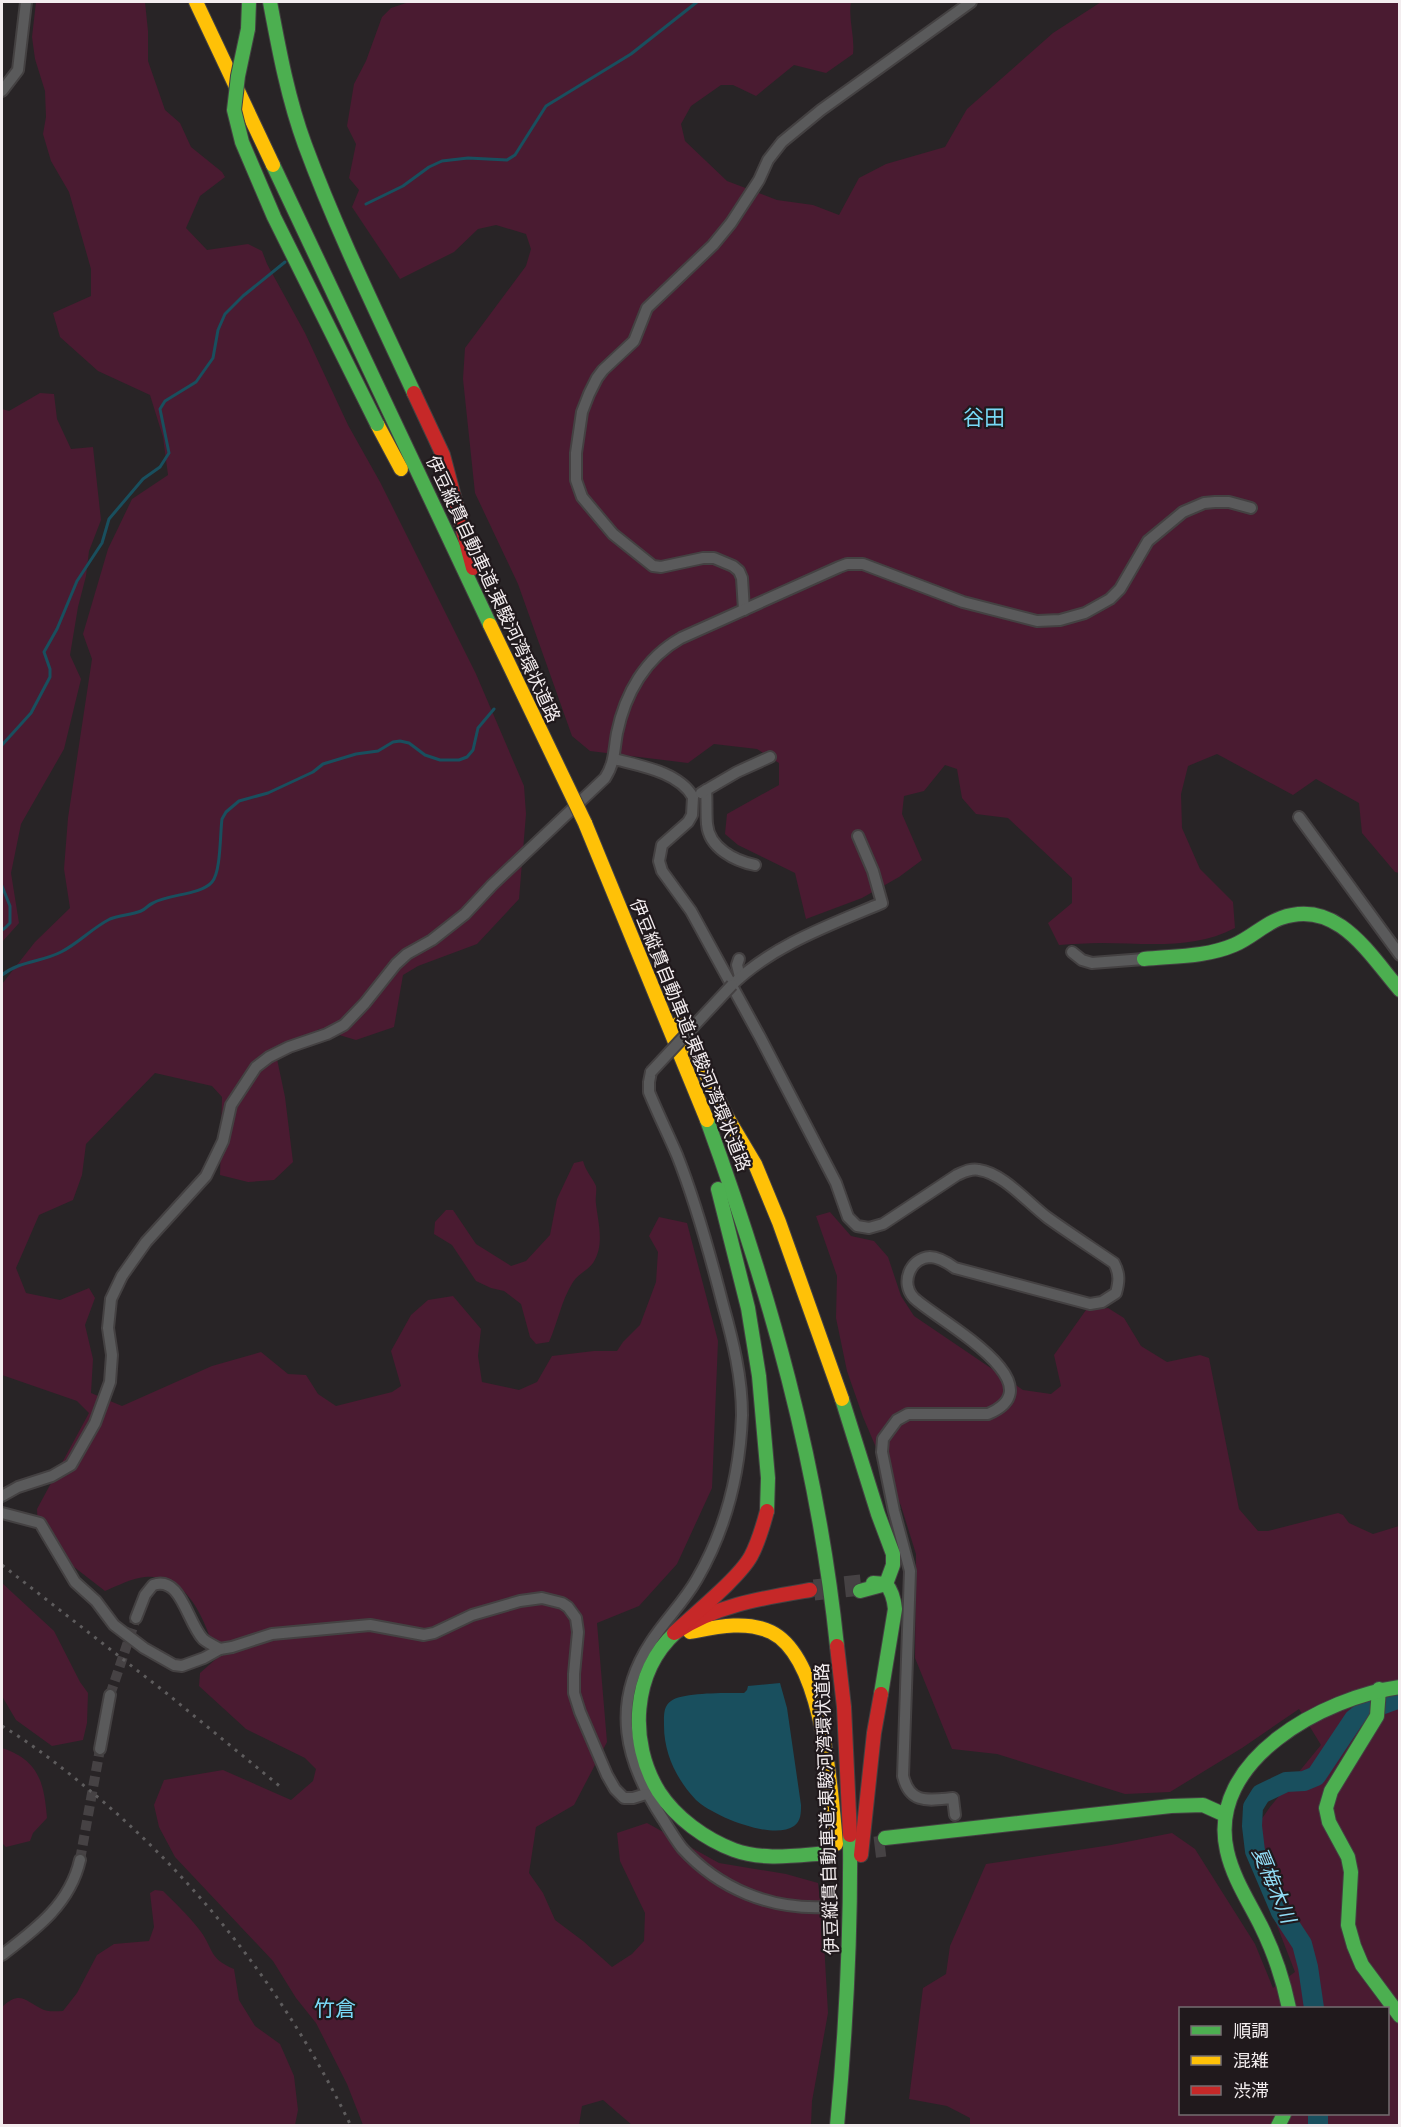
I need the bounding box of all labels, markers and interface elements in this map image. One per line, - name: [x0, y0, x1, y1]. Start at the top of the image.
- district label: 谷田: [963, 404, 1005, 432]
- street label: 伊豆縦貫自動車道;東駿河湾環状道路: [420, 452, 566, 726]
- street label: 伊豆縦貫自動車道;東駿河湾環状道路: [624, 895, 756, 1175]
- street label: 伊豆縦貫自動車道;東駿河湾環状道路: [810, 1663, 844, 1955]
- water label: 夏梅木川: [1246, 1843, 1302, 1929]
- district label: 竹倉: [314, 1995, 356, 2023]
- legend: [1179, 2007, 1389, 2115]
- text: 順調: [1233, 2019, 1269, 2043]
- text: 混雑: [1233, 2049, 1269, 2073]
- text: 渋滞: [1233, 2079, 1269, 2103]

